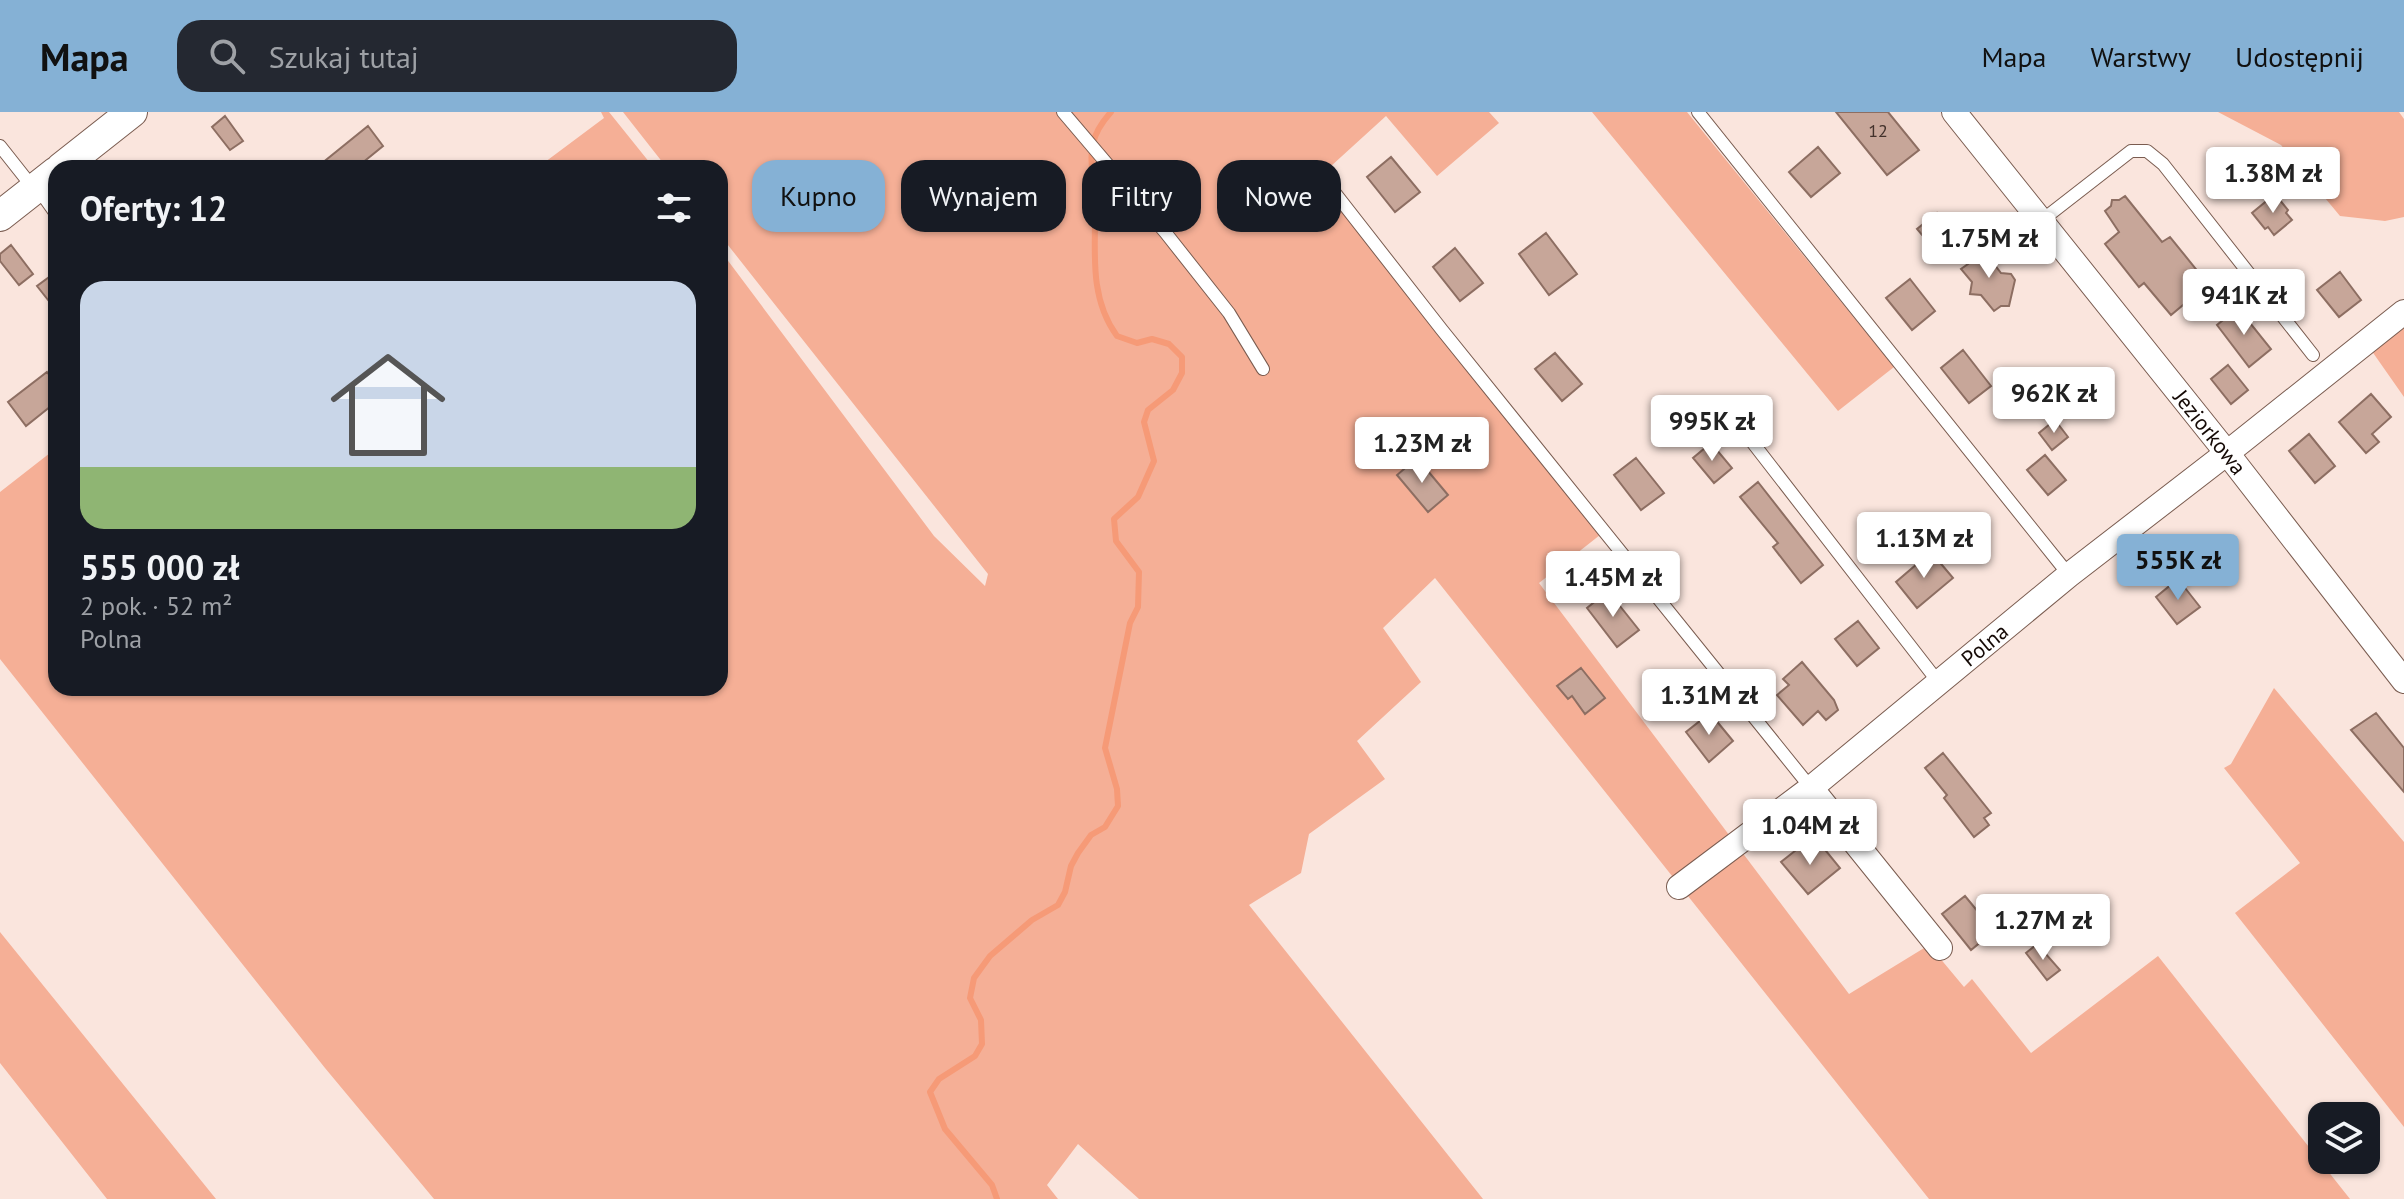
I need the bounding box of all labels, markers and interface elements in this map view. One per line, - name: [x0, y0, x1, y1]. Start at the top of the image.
- search box: [177, 20, 737, 92]
- text: Mapa: [40, 32, 129, 81]
- icon: search: [205, 34, 249, 78]
- text: Szukaj tutaj: [269, 37, 419, 76]
- text: Mapa: [1981, 38, 2047, 75]
- text: Warstwy: [2091, 38, 2191, 75]
- text: Udostępnij: [2235, 38, 2364, 75]
- house number: 12: [1868, 119, 1888, 142]
- pin: 1.38M zł: [2190, 147, 2356, 215]
- text: 1.38M zł: [2224, 156, 2322, 189]
- chip: Kupno: [752, 160, 885, 232]
- chip: Wynajem: [901, 160, 1066, 232]
- chip: Filtry: [1082, 160, 1201, 232]
- chip: Nowe: [1217, 160, 1341, 232]
- text: Oferty: 12: [80, 186, 227, 230]
- icon: filters: [652, 186, 696, 230]
- pin: 1.75M zł: [1906, 212, 2072, 280]
- text: 1.75M zł: [1940, 221, 2038, 254]
- pin: 941K zł: [2170, 269, 2318, 337]
- text: 941K zł: [2201, 278, 2287, 311]
- icon: home: [316, 333, 460, 477]
- pin: 962K zł: [1980, 367, 2128, 435]
- text: 962K zł: [2011, 376, 2097, 409]
- street label: Jeziorkowa: [2167, 383, 2253, 480]
- pin: 995K zł: [1638, 395, 1786, 463]
- text: 995K zł: [1669, 404, 1755, 437]
- pin: 1.23M zł: [1339, 417, 1505, 485]
- text: 1.23M zł: [1373, 426, 1471, 459]
- pin: 1.13M zł: [1841, 512, 2007, 580]
- text: 1.13M zł: [1875, 521, 1973, 554]
- pin: 555K zł: [2104, 534, 2252, 602]
- text: 555K zł: [2135, 543, 2221, 576]
- text: 555 000 zł: [80, 545, 239, 589]
- pin: 1.45M zł: [1530, 551, 1696, 619]
- text: 1.45M zł: [1564, 560, 1662, 593]
- text: 2 pok. · 52 m²: [80, 589, 233, 622]
- street label: Polna: [1955, 617, 2014, 672]
- text: Polna: [80, 622, 142, 655]
- pin: 1.31M zł: [1626, 669, 1792, 737]
- text: 1.31M zł: [1660, 678, 1758, 711]
- pin: 1.04M zł: [1727, 799, 1893, 867]
- text: 1.04M zł: [1761, 808, 1859, 841]
- pin: 1.27M zł: [1960, 894, 2126, 962]
- text: 1.27M zł: [1994, 903, 2092, 936]
- map controls: [2308, 1102, 2380, 1174]
- button: layers: [2308, 1102, 2380, 1174]

